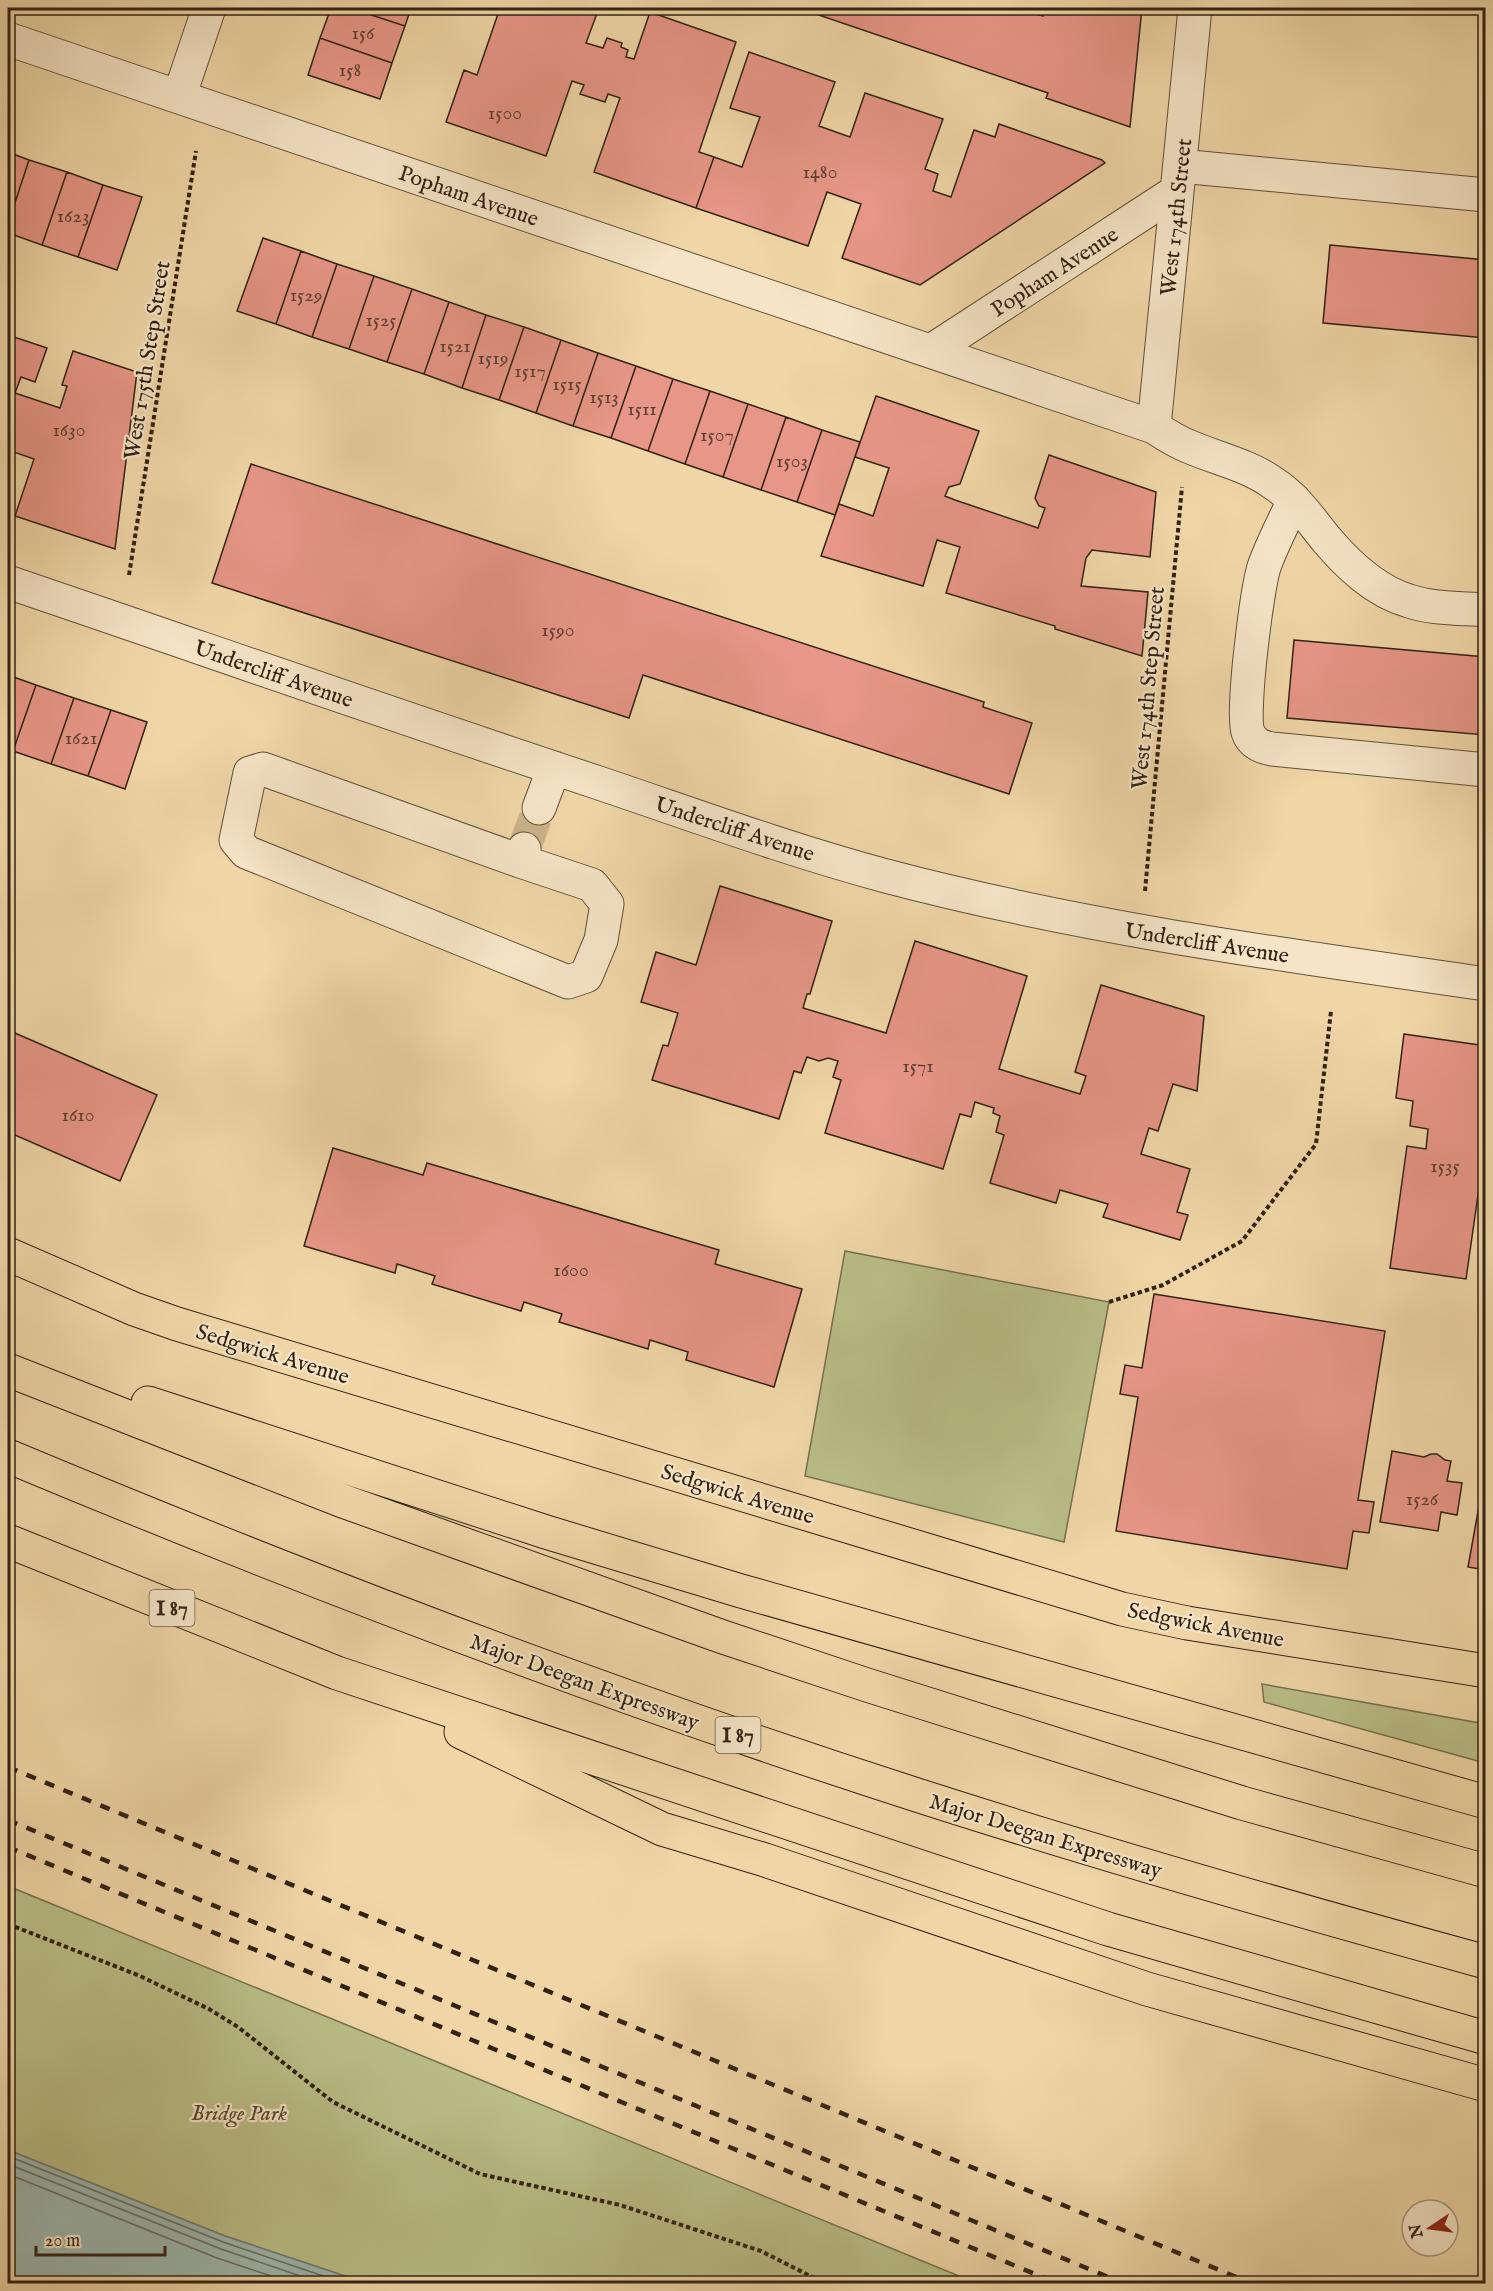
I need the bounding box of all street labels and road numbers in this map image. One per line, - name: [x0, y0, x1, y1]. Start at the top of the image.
- street label: West 174th Street: [1155, 137, 1199, 297]
- street label: Popham Avenue: [395, 160, 542, 234]
- street label: Popham Avenue: [986, 221, 1124, 324]
- street label: West 175th Step Street: [118, 258, 178, 462]
- street label: West 174th Step Street: [1126, 585, 1172, 791]
- street label: Undercliff Avenue: [190, 635, 356, 715]
- street label: Undercliff Avenue: [651, 791, 818, 869]
- street label: Undercliff Avenue: [1122, 917, 1291, 971]
- street label: Sedgwick Avenue: [192, 1318, 352, 1392]
- street label: Sedgwick Avenue: [657, 1458, 817, 1532]
- road number: I 87: [150, 1590, 195, 1626]
- street label: Sedgwick Avenue: [1125, 1597, 1286, 1655]
- street label: Major Deegan Expressway: [466, 1628, 703, 1737]
- road number: I 87: [716, 1717, 760, 1753]
- street label: Major Deegan Expressway: [926, 1788, 1165, 1886]

